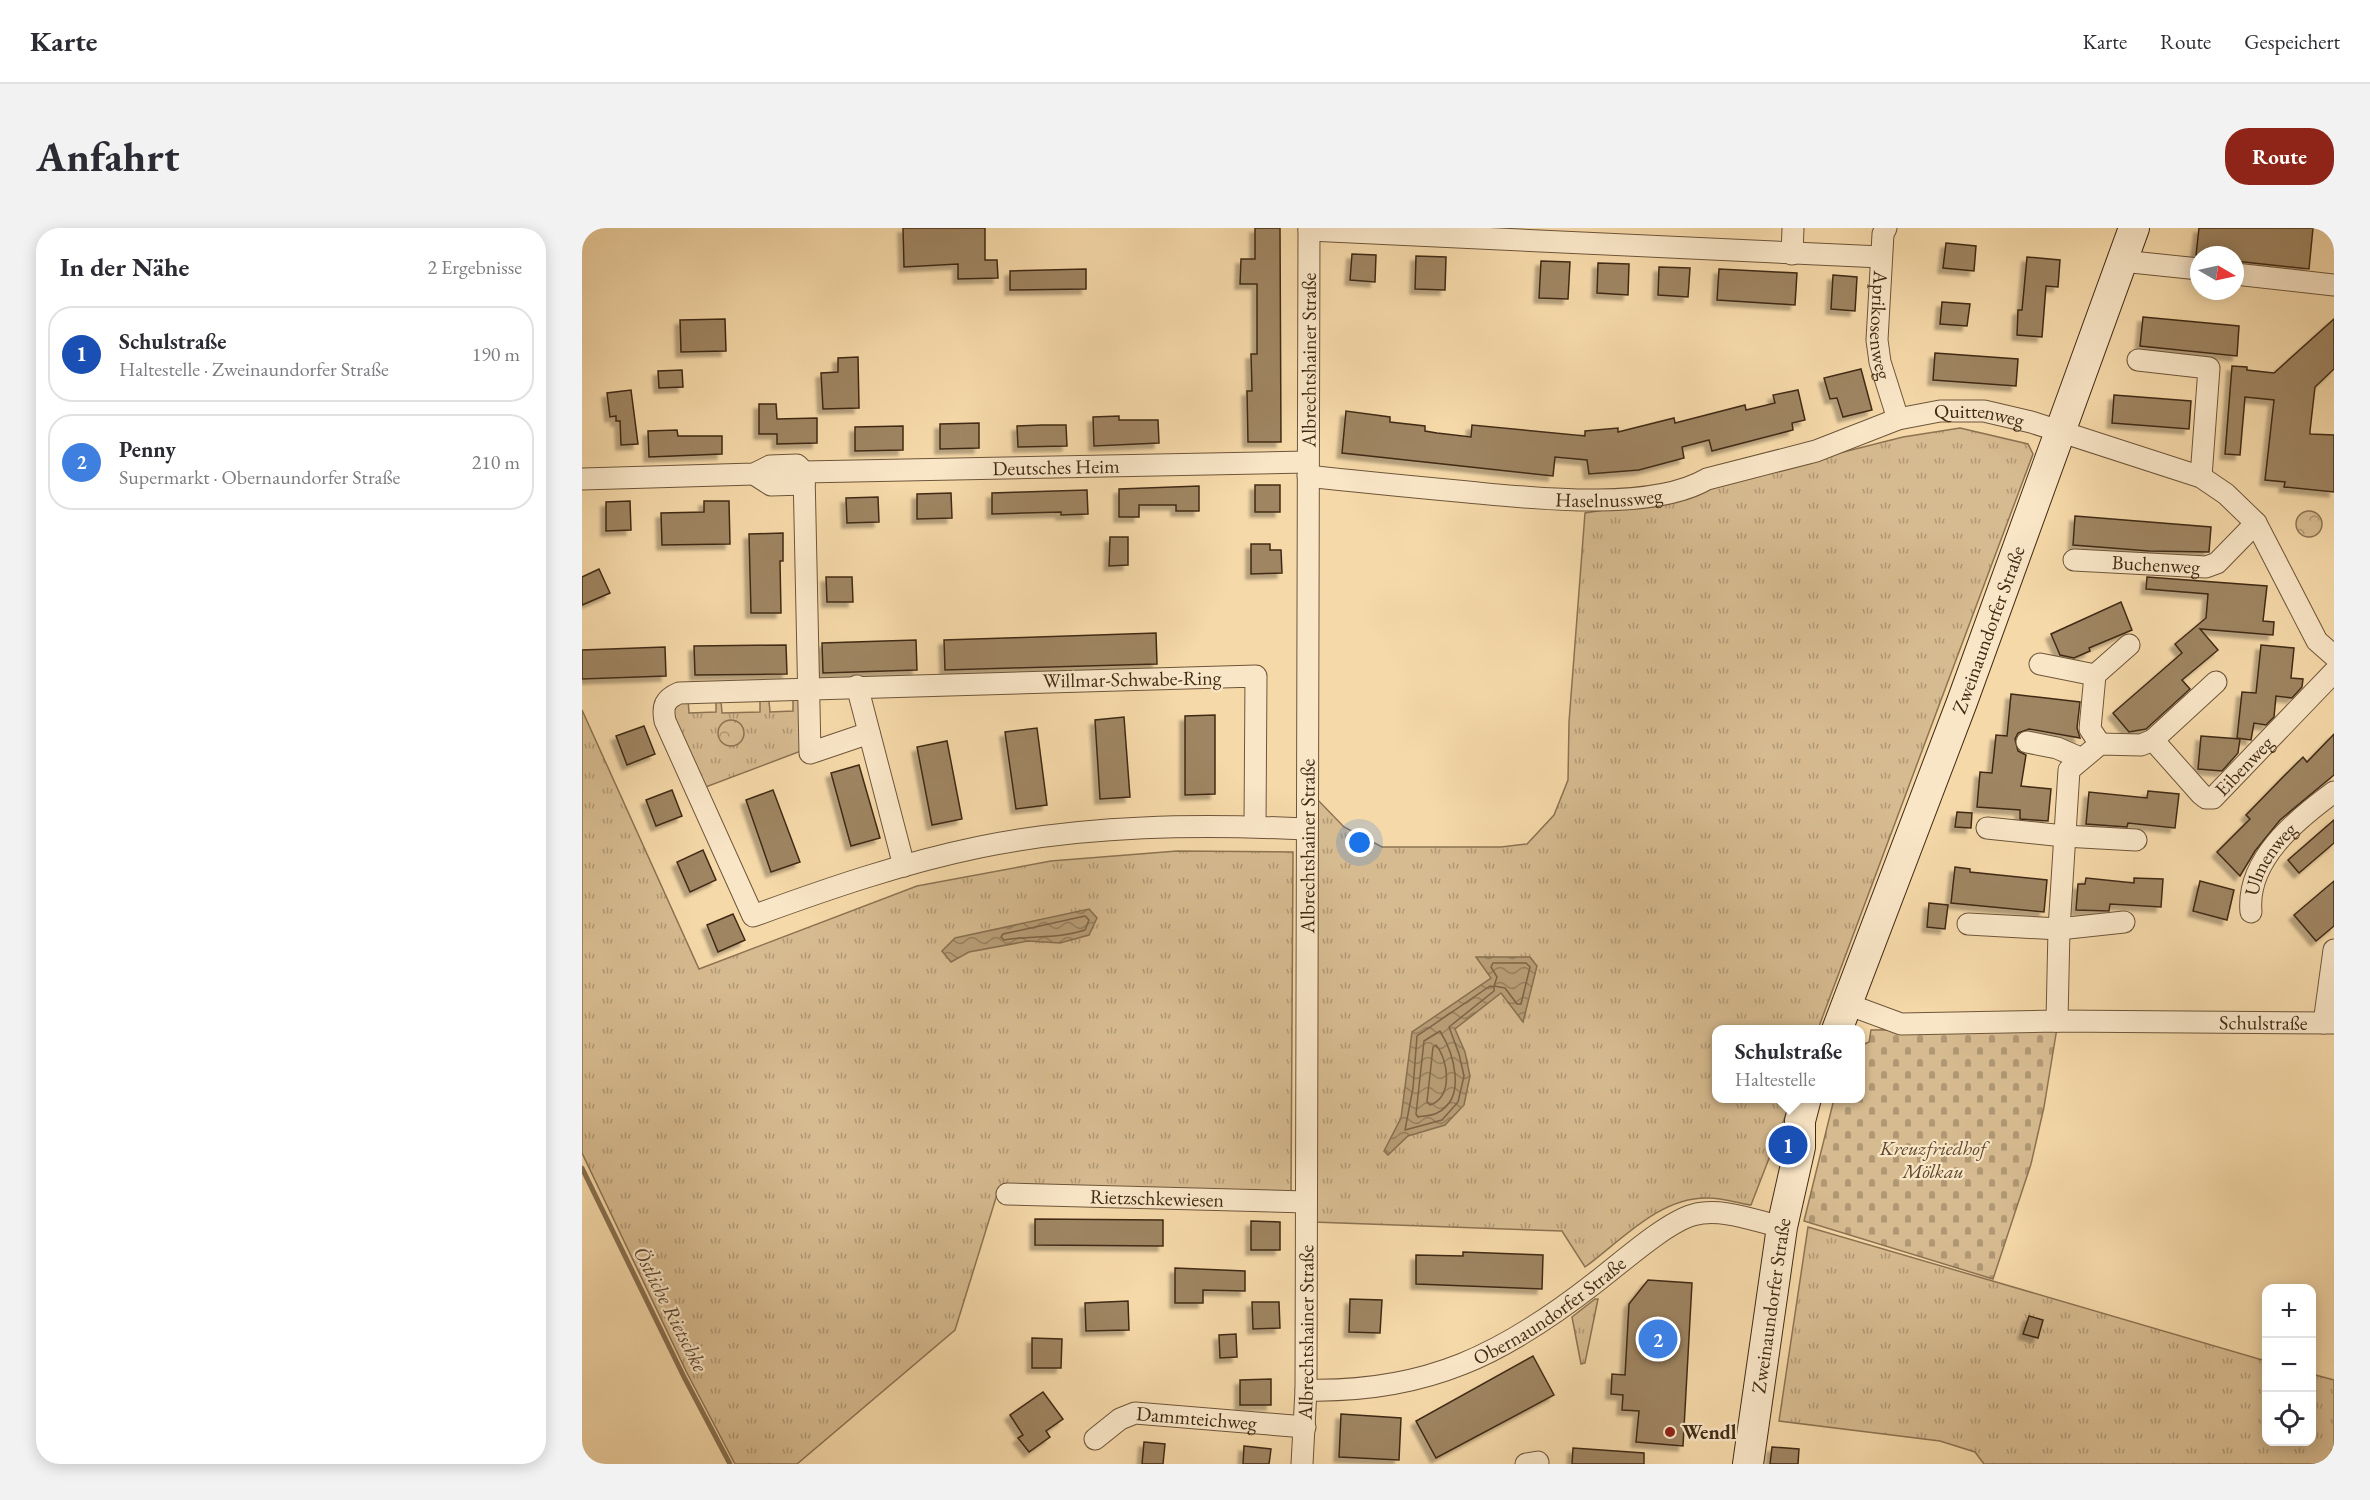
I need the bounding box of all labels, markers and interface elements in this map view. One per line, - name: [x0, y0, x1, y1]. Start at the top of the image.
- text: Karte: [30, 23, 97, 59]
- text: Karte: [2083, 28, 2127, 55]
- text: Route: [2160, 28, 2211, 55]
- text: Gespeichert: [2244, 28, 2340, 55]
- button: Route: [2225, 128, 2334, 185]
- text: Anfahrt: [36, 129, 179, 184]
- north arrow: [2190, 246, 2244, 300]
- text: In der Nähe: [60, 250, 189, 284]
- text: 2 Ergebnisse: [427, 254, 522, 280]
- street label: Aprikosenweg: [1864, 269, 1898, 383]
- street label: Albrechtshainer Straße: [1295, 272, 1322, 449]
- text: Schulstraße: [119, 327, 227, 356]
- text: 1: [76, 341, 87, 367]
- text: 190 m: [472, 341, 520, 367]
- text: Haltestelle · Zweinaundorfer Straße: [119, 356, 389, 382]
- street label: Quittenweg: [1934, 398, 2027, 433]
- text: Penny: [119, 435, 176, 464]
- text: 2: [76, 449, 87, 475]
- text: 210 m: [472, 449, 520, 475]
- street label: Deutsches Heim: [992, 453, 1120, 481]
- text: Supermarkt · Obernaundorfer Straße: [119, 464, 400, 490]
- street label: Haselnussweg: [1555, 482, 1665, 513]
- street label: Zweinaundorfer Straße: [1946, 542, 2031, 717]
- street label: Buchenweg: [2111, 549, 2201, 580]
- street label: Willmar-Schwabe-Ring: [1042, 664, 1222, 694]
- street label: Eibenweg: [2209, 730, 2279, 802]
- street label: Albrechtshainer Straße: [1294, 758, 1321, 935]
- street label: Ulmenweg: [2238, 816, 2302, 898]
- your location: [1345, 828, 1374, 857]
- street label: Schulstraße: [2219, 1009, 2308, 1036]
- popup: [1712, 1025, 1865, 1103]
- text: Schulstraße: [1735, 1037, 1842, 1066]
- text: Haltestelle: [1735, 1066, 1816, 1092]
- pin: 1: [1768, 1122, 1808, 1168]
- park label: Kreuzfriedhof Mölkau: [1879, 1135, 1991, 1184]
- street label: Rietzschkewiesen: [1090, 1183, 1225, 1213]
- street label: Zweinaundorfer Straße: [1745, 1215, 1797, 1395]
- water label: Östliche Rietschke: [628, 1242, 715, 1377]
- street label: Albrechtshainer Straße: [1291, 1244, 1319, 1421]
- street label: Obernaundorfer Straße: [1469, 1250, 1631, 1371]
- map controls: [2262, 1284, 2316, 1446]
- button: +: [2262, 1284, 2316, 1338]
- pin: 2: [1638, 1316, 1678, 1362]
- button: −: [2262, 1338, 2316, 1392]
- button: locate: [2262, 1392, 2316, 1446]
- street label: Dammteichweg: [1135, 1400, 1258, 1436]
- place label: Wendl: [1682, 1419, 1737, 1445]
- marker: Wendl: [1663, 1425, 1677, 1439]

